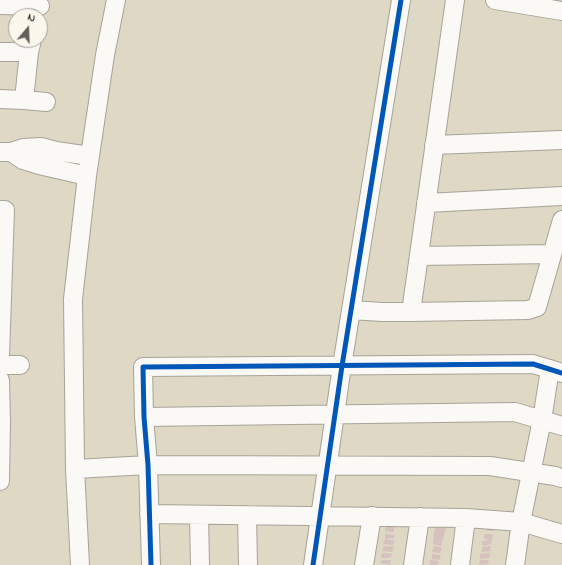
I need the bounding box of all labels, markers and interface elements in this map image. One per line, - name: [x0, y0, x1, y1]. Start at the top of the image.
- north arrow: [8, 8, 48, 48]
- text: N: [25, 9, 38, 26]

